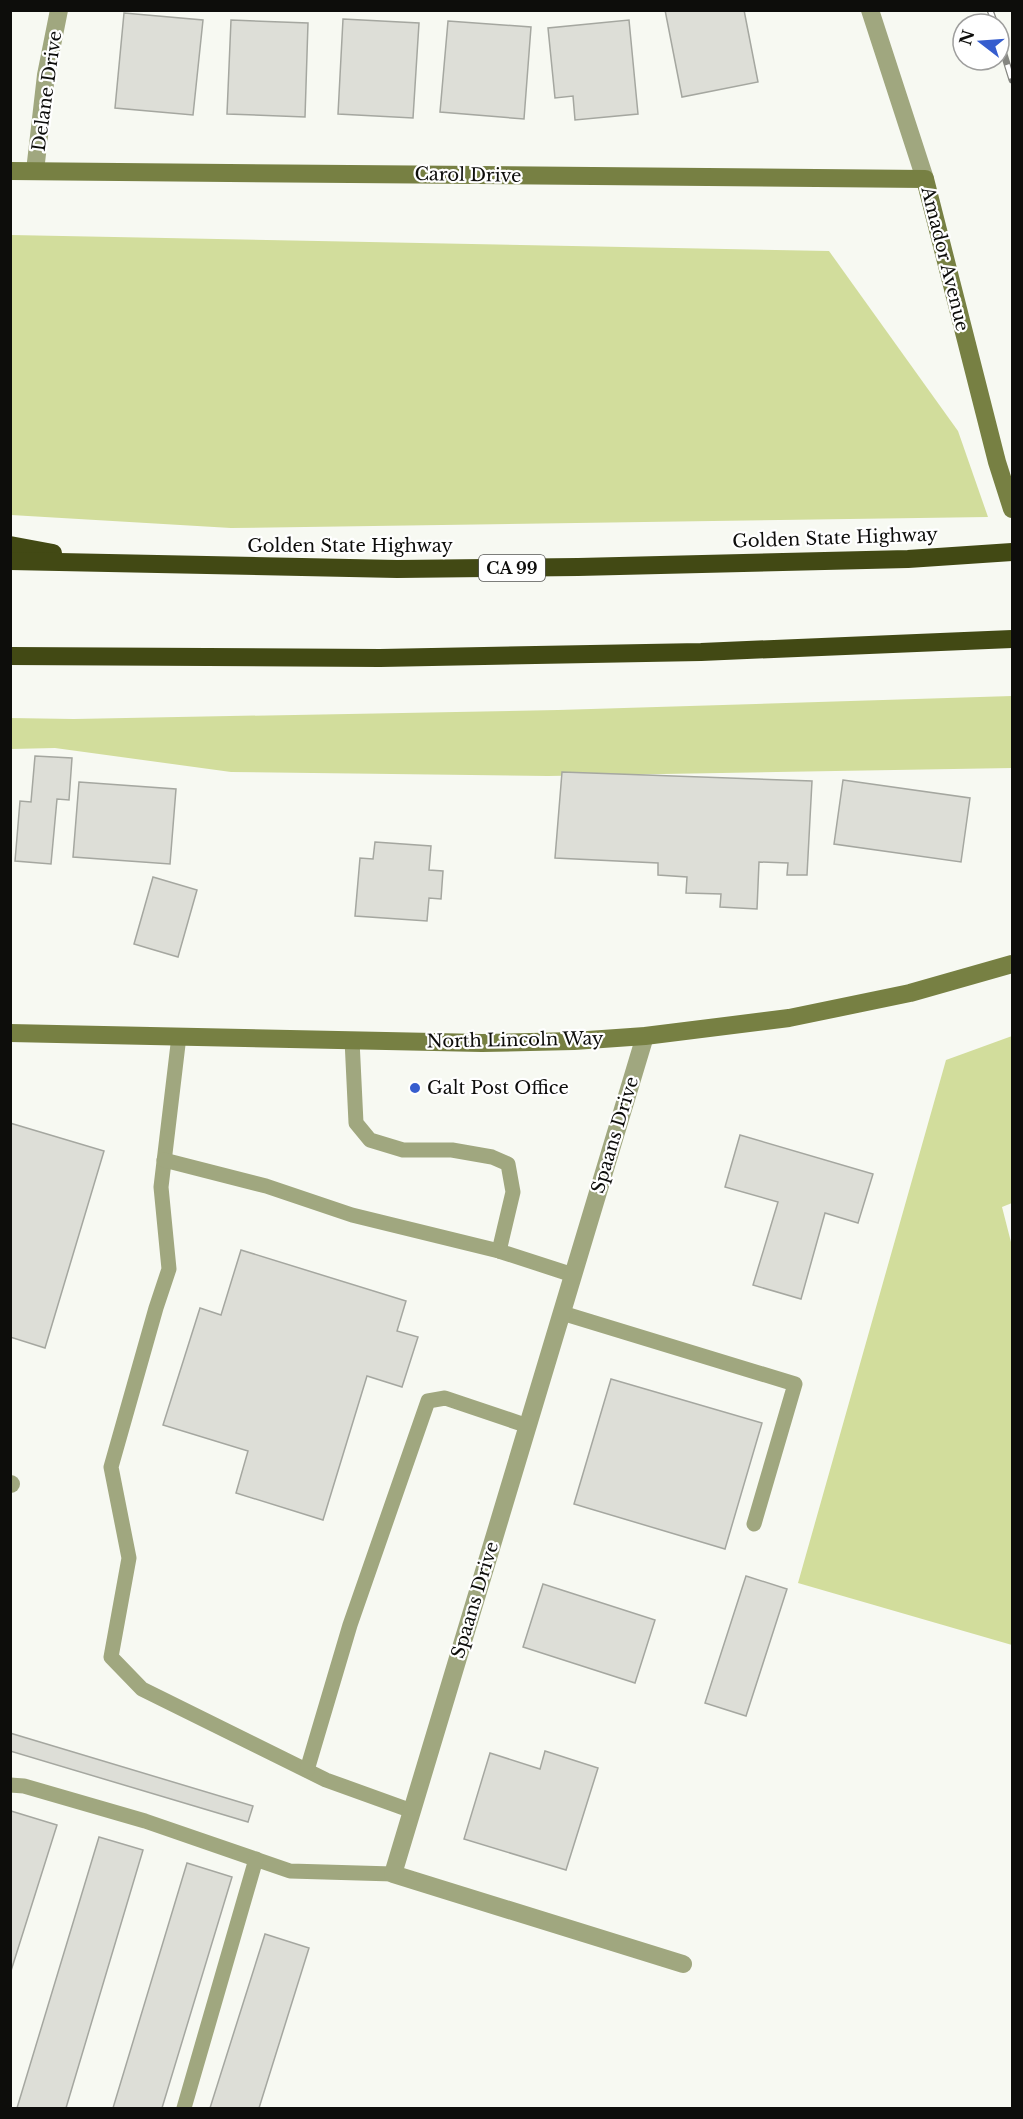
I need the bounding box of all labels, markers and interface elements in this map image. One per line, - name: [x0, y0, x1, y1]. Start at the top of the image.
- north arrow: [951, 12, 1011, 72]
- text: N: [955, 27, 978, 48]
- street label: Delane Drive: [28, 29, 66, 153]
- street label: Carol Drive: [414, 163, 522, 187]
- street label: Amador Avenue: [916, 183, 974, 334]
- street label: Golden State Highway: [732, 523, 939, 553]
- street label: Golden State Highway: [247, 535, 453, 557]
- road number: CA 99: [479, 555, 545, 581]
- street label: North Lincoln Way: [426, 1027, 604, 1053]
- street label: Spaans Drive: [587, 1074, 643, 1196]
- place label: Galt Post Office: [427, 1077, 569, 1099]
- marker: Galt Post Office: [408, 1081, 422, 1095]
- street label: Spaans Drive: [447, 1539, 503, 1661]

